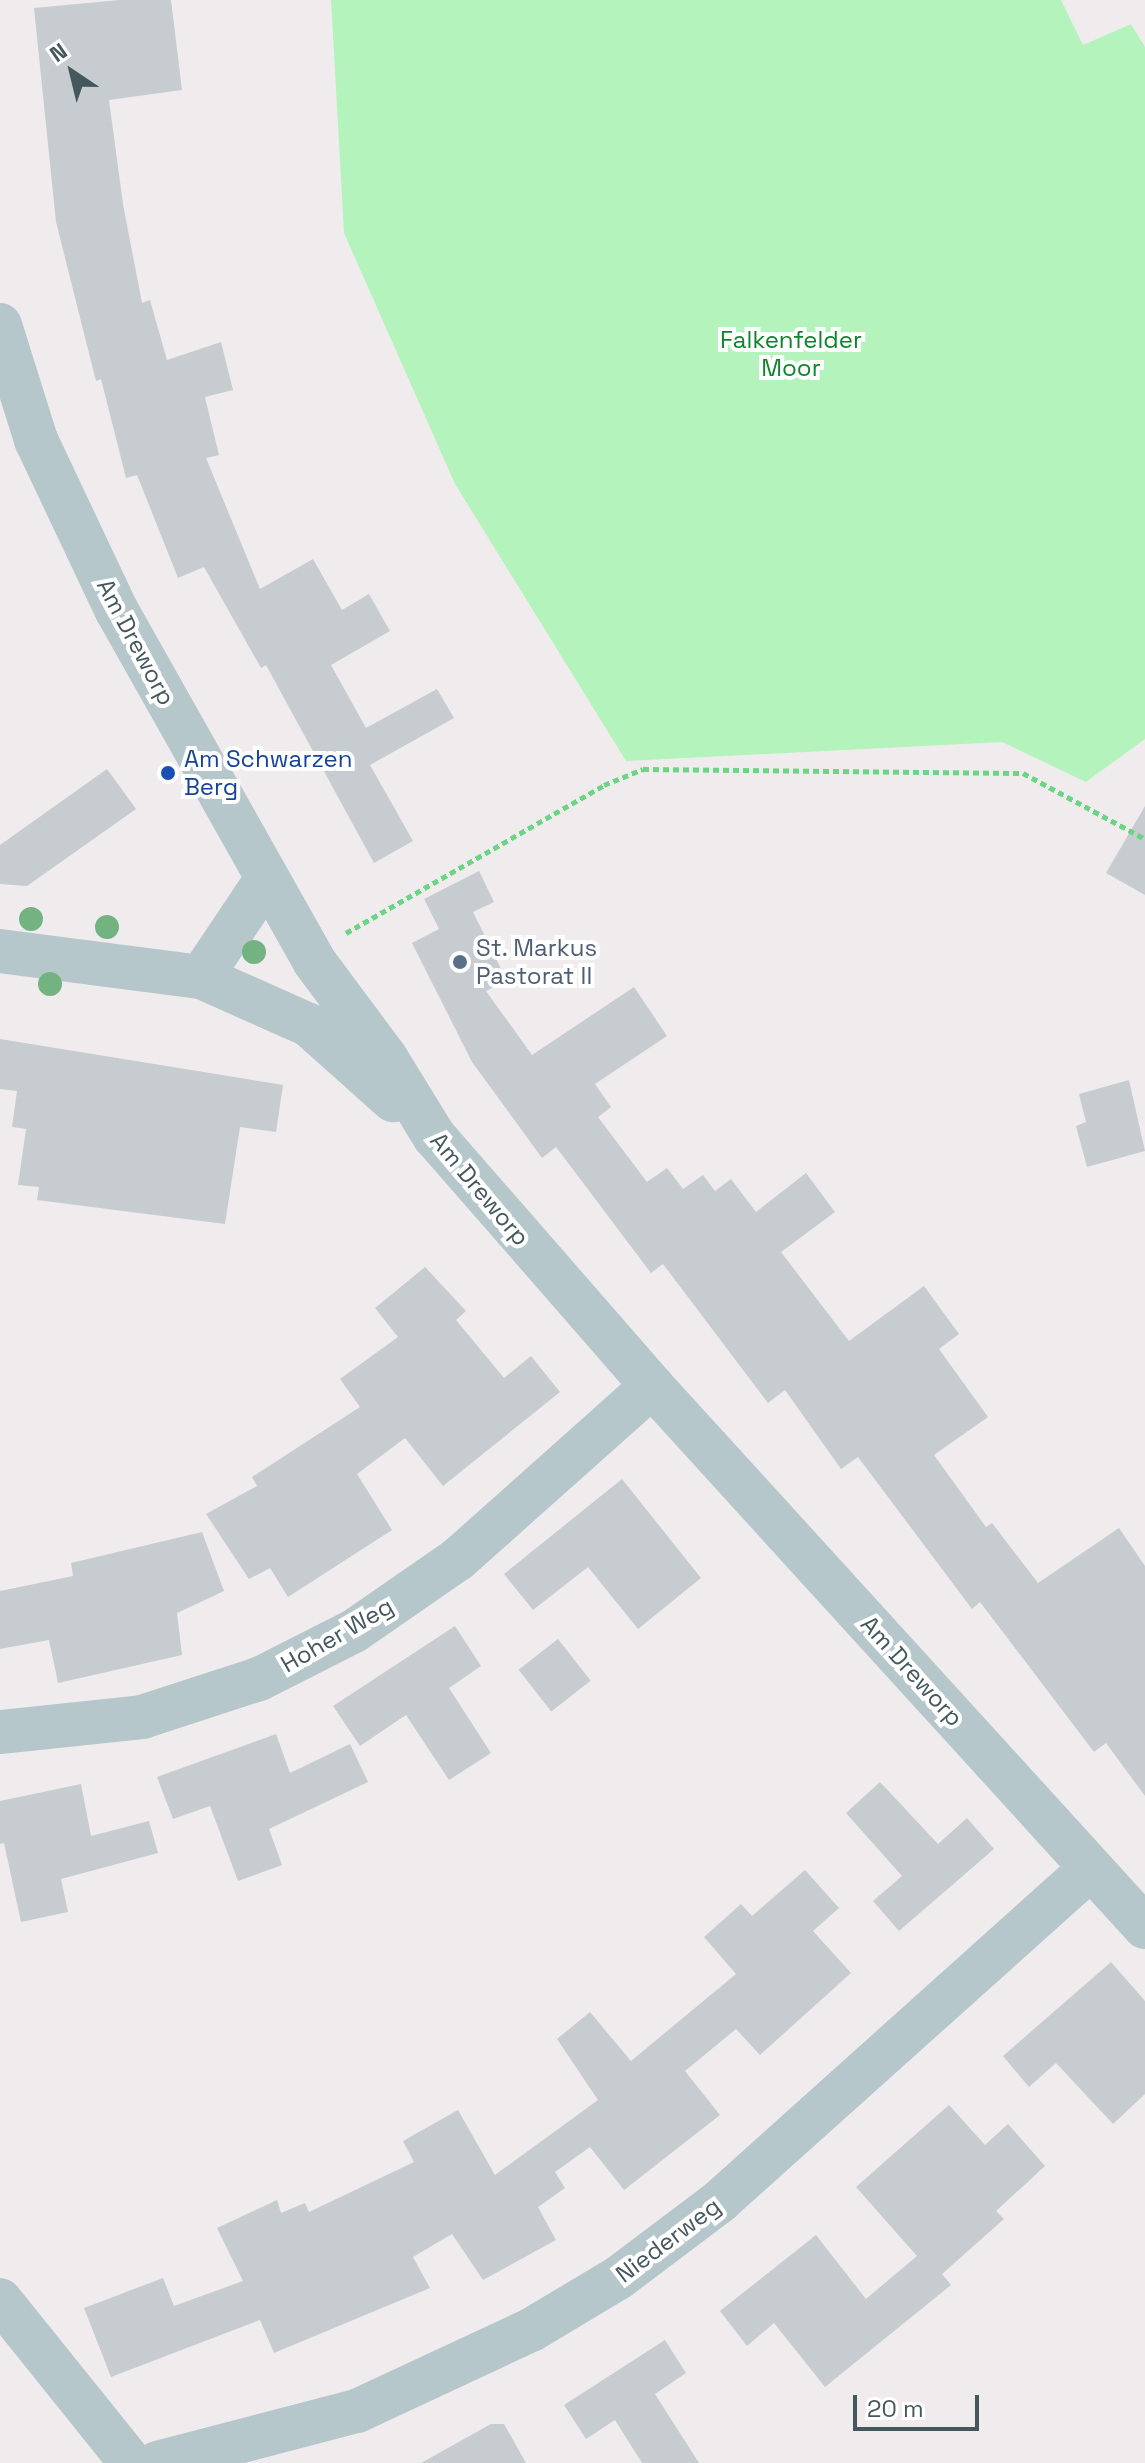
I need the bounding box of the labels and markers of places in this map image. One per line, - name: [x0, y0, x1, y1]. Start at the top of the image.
- place label: Am Schwarzen Berg: [184, 745, 352, 801]
- marker: Am Schwarzen Berg: [159, 764, 177, 782]
- place label: St. Markus Pastorat II: [476, 934, 598, 990]
- marker: St. Markus Pastorat II: [451, 953, 469, 971]

